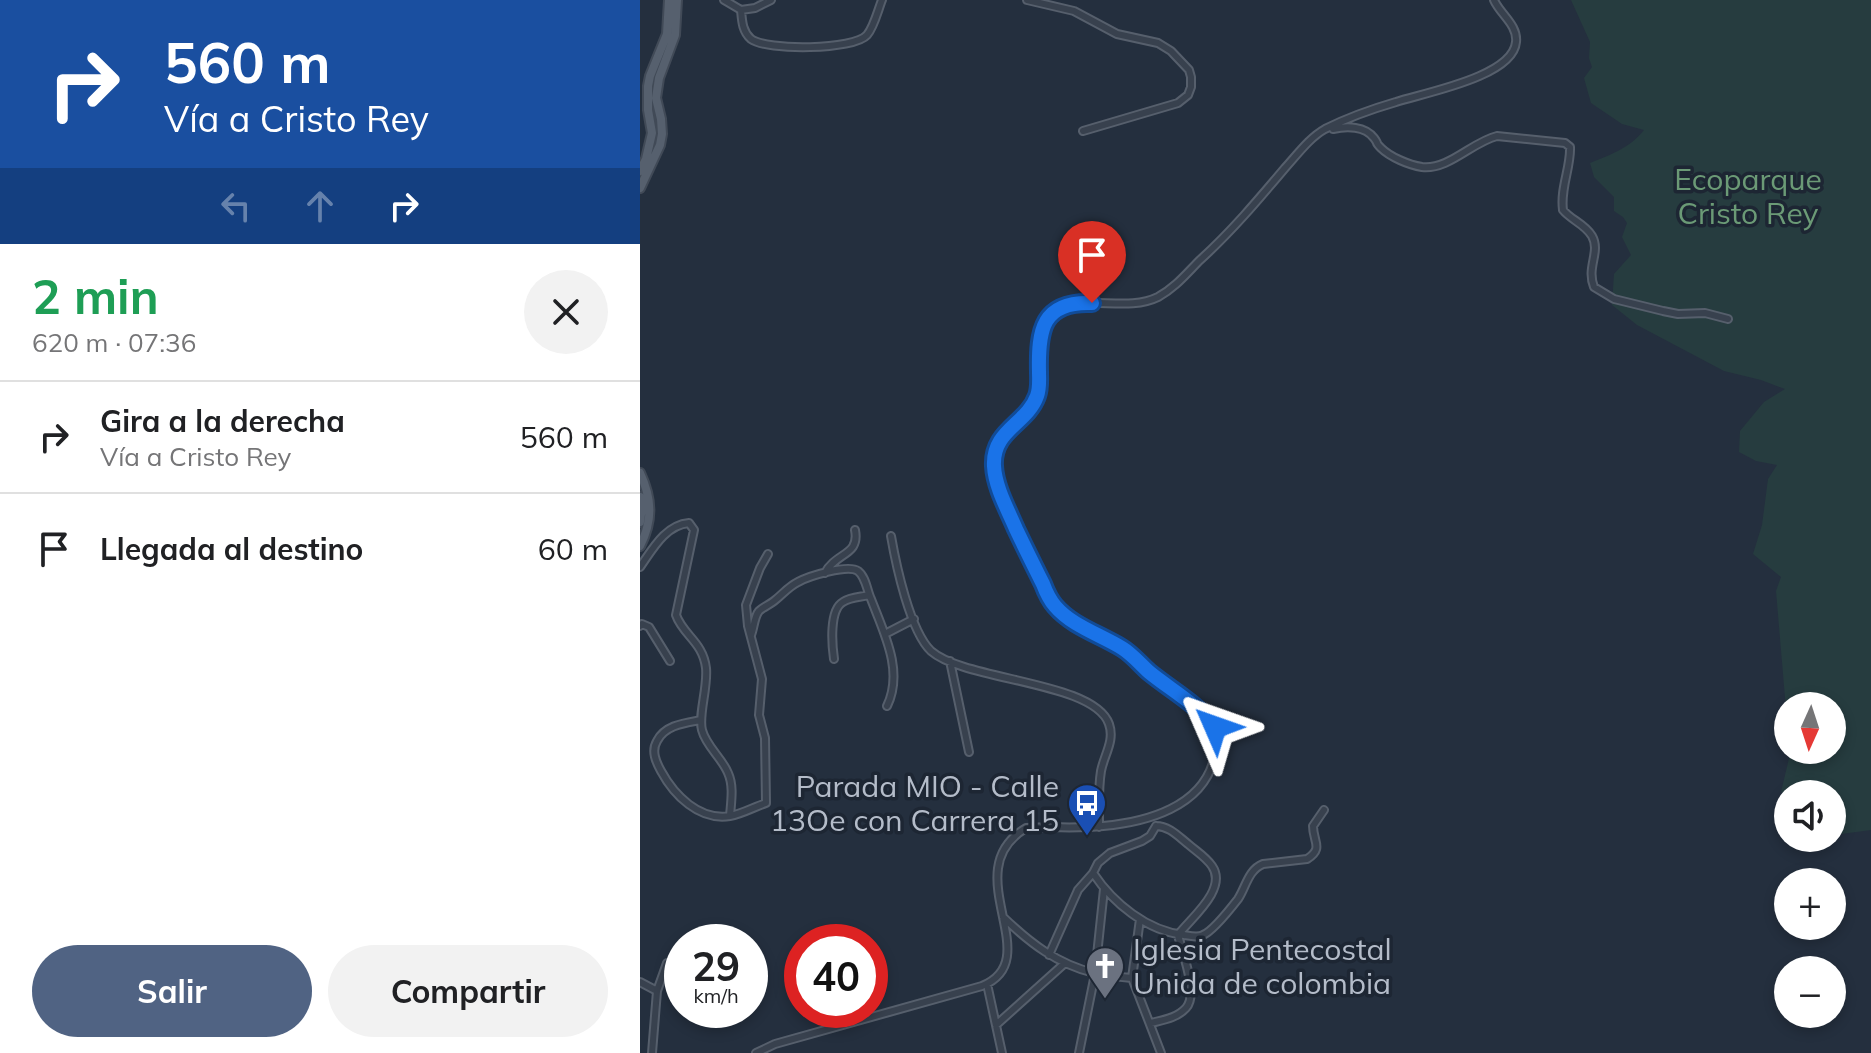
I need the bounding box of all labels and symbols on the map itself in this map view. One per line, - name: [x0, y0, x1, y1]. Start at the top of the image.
- park label: Ecoparque Cristo Rey: [1674, 160, 1822, 232]
- pin: [1058, 221, 1126, 303]
- position arrow: [1173, 685, 1257, 769]
- north arrow: [1774, 692, 1846, 764]
- place label: Parada MIO - Calle 13Oe con Carrera 15: [770, 767, 1059, 839]
- bus stop icon: Parada MIO - Calle 13Oe con Carrera 15: [1066, 782, 1108, 837]
- speed limit sign: 40: [784, 924, 888, 1028]
- place label: Iglesia Pentecostal Unida de colombia: [1133, 930, 1392, 1002]
- church icon: Iglesia Pentecostal Unida de colombia: [1084, 945, 1126, 1000]

